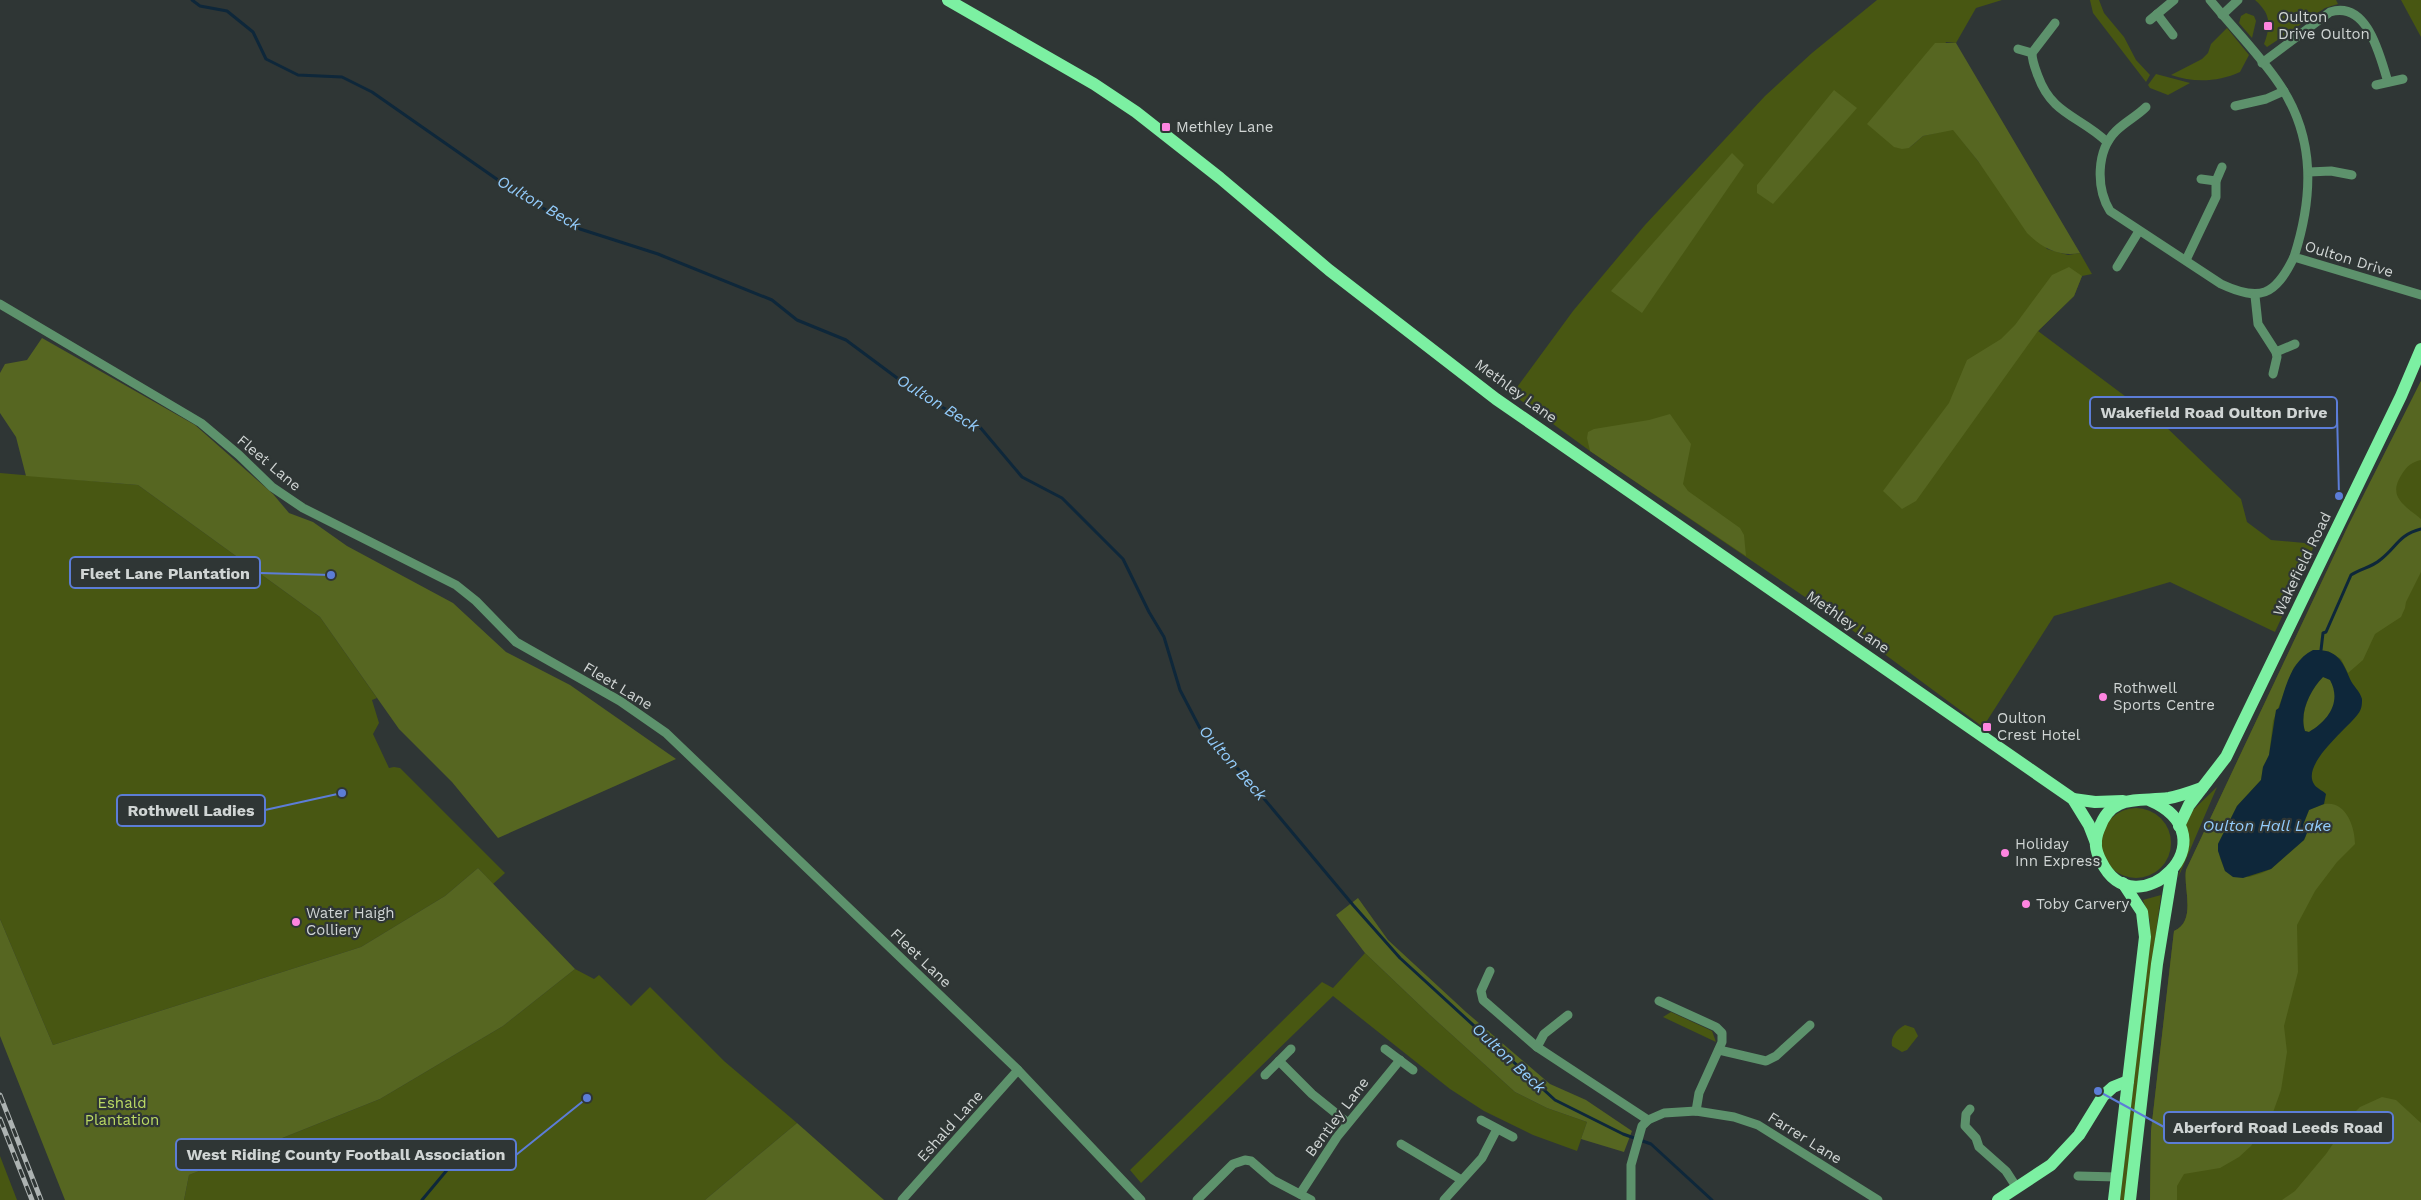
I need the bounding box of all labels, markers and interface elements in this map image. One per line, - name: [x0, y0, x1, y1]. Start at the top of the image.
- place label: Oulton Drive Oulton: [2278, 8, 2370, 43]
- marker: Oulton Drive Oulton: [2262, 20, 2274, 32]
- place label: Methley Lane: [1176, 118, 1273, 136]
- marker: Methley Lane: [1160, 121, 1172, 133]
- water label: Oulton Beck: [494, 171, 585, 235]
- street label: Oulton Drive: [2302, 237, 2396, 281]
- street label: Methley Lane: [1471, 355, 1561, 427]
- water label: Oulton Beck: [893, 370, 984, 437]
- callout: Wakefield Road Oulton Drive: [2090, 397, 2337, 428]
- text: Wakefield Road Oulton Drive: [2101, 403, 2327, 422]
- street label: Fleet Lane: [233, 431, 305, 495]
- street label: Wakefield Road: [2269, 509, 2335, 619]
- callout: Fleet Lane Plantation: [70, 557, 260, 588]
- text: Fleet Lane Plantation: [80, 564, 250, 583]
- street label: Methley Lane: [1803, 587, 1893, 657]
- street label: Fleet Lane: [580, 658, 656, 714]
- place label: Rothwell Sports Centre: [2113, 679, 2215, 714]
- marker: Rothwell Sports Centre: [2097, 691, 2109, 703]
- place label: Oulton Crest Hotel: [1997, 709, 2081, 744]
- water label: Oulton Beck: [1195, 721, 1272, 806]
- marker: Oulton Crest Hotel: [1981, 721, 1993, 733]
- callout: Rothwell Ladies: [117, 795, 265, 826]
- text: Rothwell Ladies: [127, 801, 255, 820]
- water label: Oulton Hall Lake: [2202, 816, 2332, 835]
- place label: Holiday Inn Express: [2015, 835, 2100, 870]
- marker: Holiday Inn Express: [1999, 847, 2011, 859]
- place label: Toby Carvery: [2036, 895, 2130, 913]
- marker: Toby Carvery: [2020, 898, 2032, 910]
- place label: Water Haigh Colliery: [306, 904, 395, 939]
- marker: Water Haigh Colliery: [290, 916, 302, 928]
- street label: Fleet Lane: [887, 925, 955, 991]
- water label: Oulton Beck: [1468, 1019, 1551, 1098]
- street label: Bentley Lane: [1301, 1074, 1373, 1160]
- street label: Eshald Lane: [913, 1087, 987, 1165]
- park label: Eshald Plantation: [85, 1094, 159, 1129]
- street label: Farrer Lane: [1765, 1108, 1845, 1168]
- callout: Aberford Road Leeds Road: [2164, 1112, 2393, 1143]
- text: Aberford Road Leeds Road: [2173, 1118, 2383, 1137]
- callout: West Riding County Football Association: [176, 1139, 516, 1170]
- text: West Riding County Football Association: [187, 1145, 505, 1164]

